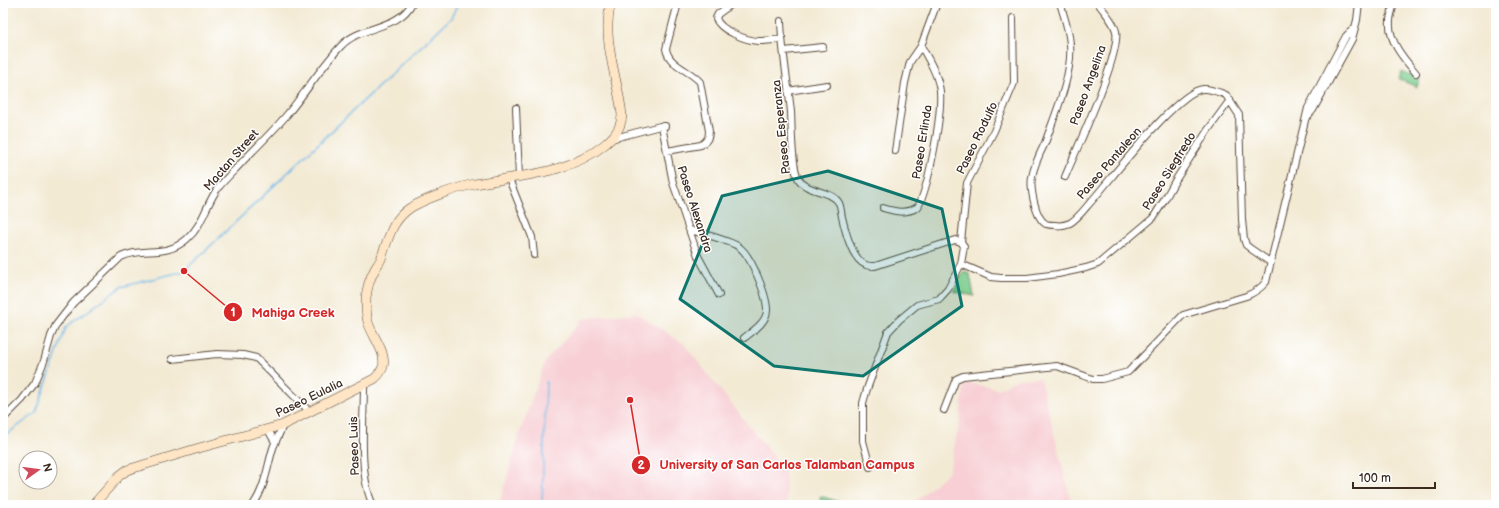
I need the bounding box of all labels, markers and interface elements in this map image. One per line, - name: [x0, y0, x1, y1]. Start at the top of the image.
- street label: Paseo Angelina: [1067, 43, 1110, 127]
- street label: Paseo Esperanza: [769, 79, 794, 175]
- street label: Paseo Rodulfo: [953, 99, 1002, 177]
- street label: Paseo Erlinda: [909, 104, 936, 180]
- street label: Paseo Pantaleon: [1074, 124, 1145, 203]
- street label: Mactan Street: [201, 126, 262, 194]
- street label: Paseo Siegfredo: [1139, 129, 1200, 213]
- street label: Paseo Alexandra: [673, 164, 716, 255]
- callout: Mahiga Creek: [223, 300, 342, 325]
- text: 1: [230, 305, 236, 320]
- text: Mahiga Creek: [251, 305, 335, 321]
- street label: Paseo Eulalia: [273, 376, 345, 421]
- street label: Paseo Luis: [346, 416, 363, 476]
- north arrow: [18, 450, 58, 490]
- callout: University of San Carlos Talamban Campus: [631, 452, 922, 477]
- text: University of San Carlos Talamban Campus: [659, 457, 915, 473]
- text: 2: [637, 458, 645, 473]
- text: N: [40, 462, 55, 473]
- scale bar: [1353, 464, 1435, 490]
- text: 100 m: [1359, 471, 1391, 486]

